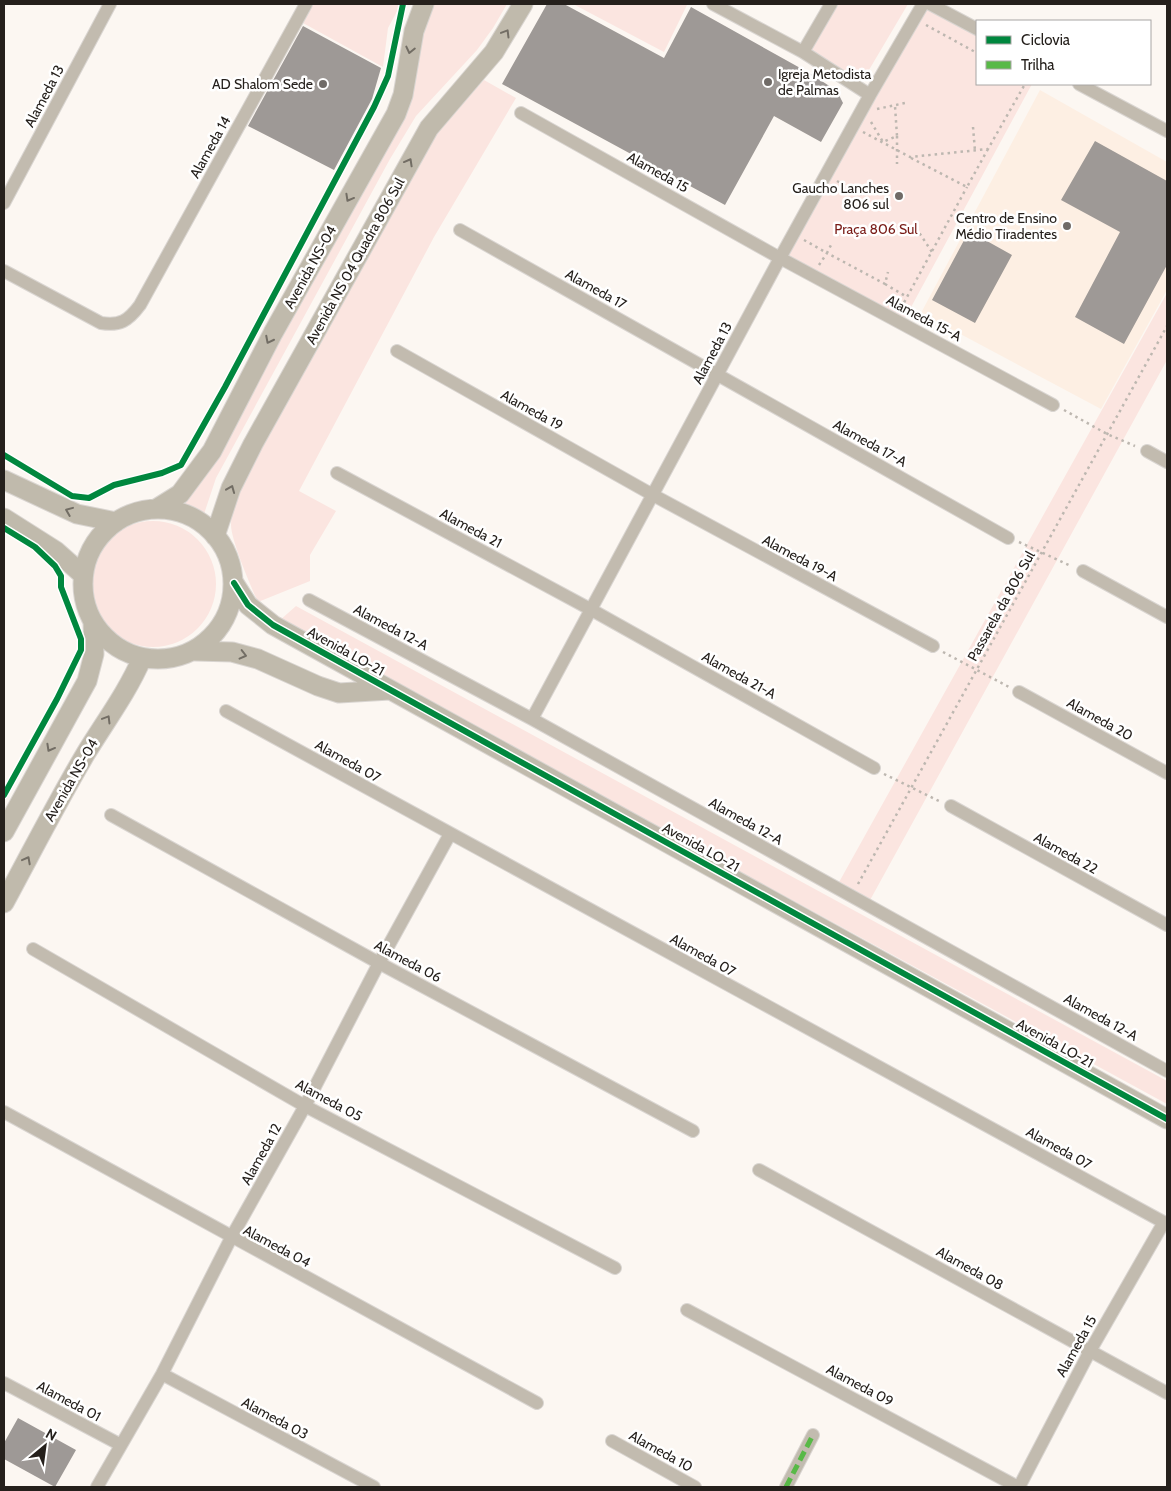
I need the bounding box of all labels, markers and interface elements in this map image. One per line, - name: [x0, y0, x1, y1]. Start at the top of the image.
- legend: [976, 20, 1151, 85]
- one-way arrow: [499, 29, 509, 38]
- text: Ciclovia: [1021, 31, 1071, 49]
- one-way arrow: [405, 46, 416, 55]
- text: Trilha: [1021, 56, 1055, 74]
- street label: Alameda 13: [20, 62, 68, 130]
- place label: Igreja Metodista de Palmas: [778, 65, 872, 99]
- place label: AD Shalom Sede: [212, 75, 313, 93]
- marker: Igreja Metodista de Palmas: [762, 76, 774, 88]
- marker: AD Shalom Sede: [317, 78, 329, 90]
- street label: Alameda 14: [186, 113, 234, 181]
- street label: Alameda 15: [624, 148, 692, 196]
- one-way arrow: [403, 158, 413, 167]
- street label: Avenida NS 04 Quadra 806 Sul: [302, 174, 409, 347]
- place label: Gaucho Lanches 806 sul: [792, 179, 890, 213]
- marker: Gaucho Lanches 806 sul: [893, 190, 905, 202]
- one-way arrow: [345, 193, 355, 202]
- place label: Centro de Ensino Médio Tiradentes: [955, 209, 1057, 243]
- park label: Praça 806 Sul: [834, 220, 918, 238]
- marker: Centro de Ensino Médio Tiradentes: [1061, 220, 1073, 232]
- street label: Avenida NS-04: [280, 222, 340, 312]
- street label: Alameda 17: [562, 265, 630, 313]
- street label: Alameda 15-A: [883, 291, 965, 345]
- street label: Alameda 13: [688, 319, 736, 387]
- one-way arrow: [265, 335, 275, 344]
- street label: Alameda 19: [498, 386, 566, 434]
- street label: Alameda 17-A: [830, 415, 910, 471]
- one-way arrow: [225, 486, 235, 494]
- street label: Alameda 21: [437, 504, 505, 552]
- one-way arrow: [65, 506, 74, 517]
- street label: Alameda 19-A: [759, 531, 841, 586]
- street label: Passarela da 806 Sul: [963, 547, 1039, 664]
- street label: Alameda 12-A: [351, 600, 432, 654]
- street label: Avenida LO-21: [304, 622, 388, 680]
- street label: Alameda 21-A: [699, 647, 780, 703]
- one-way arrow: [239, 649, 248, 660]
- street label: Alameda 20: [1064, 693, 1136, 745]
- one-way arrow: [100, 715, 110, 724]
- street label: Avenida NS-04: [40, 736, 102, 824]
- street label: Alameda 07: [312, 736, 384, 786]
- one-way arrow: [46, 742, 56, 751]
- street label: Alameda 12-A: [706, 793, 787, 849]
- street label: Avenida LO-21: [659, 818, 743, 876]
- street label: Alameda 22: [1031, 828, 1101, 878]
- one-way arrow: [20, 857, 30, 866]
- street label: Alameda 07: [667, 930, 739, 980]
- street label: Alameda 06: [371, 936, 445, 986]
- street label: Alameda 12-A: [1061, 989, 1142, 1045]
- street label: Avenida LO-21: [1013, 1014, 1097, 1072]
- street label: Alameda 05: [293, 1075, 365, 1125]
- street label: Alameda 12: [237, 1120, 285, 1188]
- street label: Alameda 07: [1023, 1123, 1095, 1173]
- street label: Alameda 04: [240, 1221, 314, 1271]
- street label: Alameda 08: [933, 1242, 1007, 1294]
- street label: Alameda 15: [1052, 1312, 1100, 1380]
- street label: Alameda 09: [823, 1360, 897, 1410]
- street label: Alameda 01: [34, 1377, 104, 1425]
- street label: Alameda 03: [239, 1393, 311, 1443]
- north arrow: [20, 1421, 70, 1471]
- text: N: [43, 1424, 60, 1445]
- street label: Alameda 10: [626, 1426, 696, 1476]

